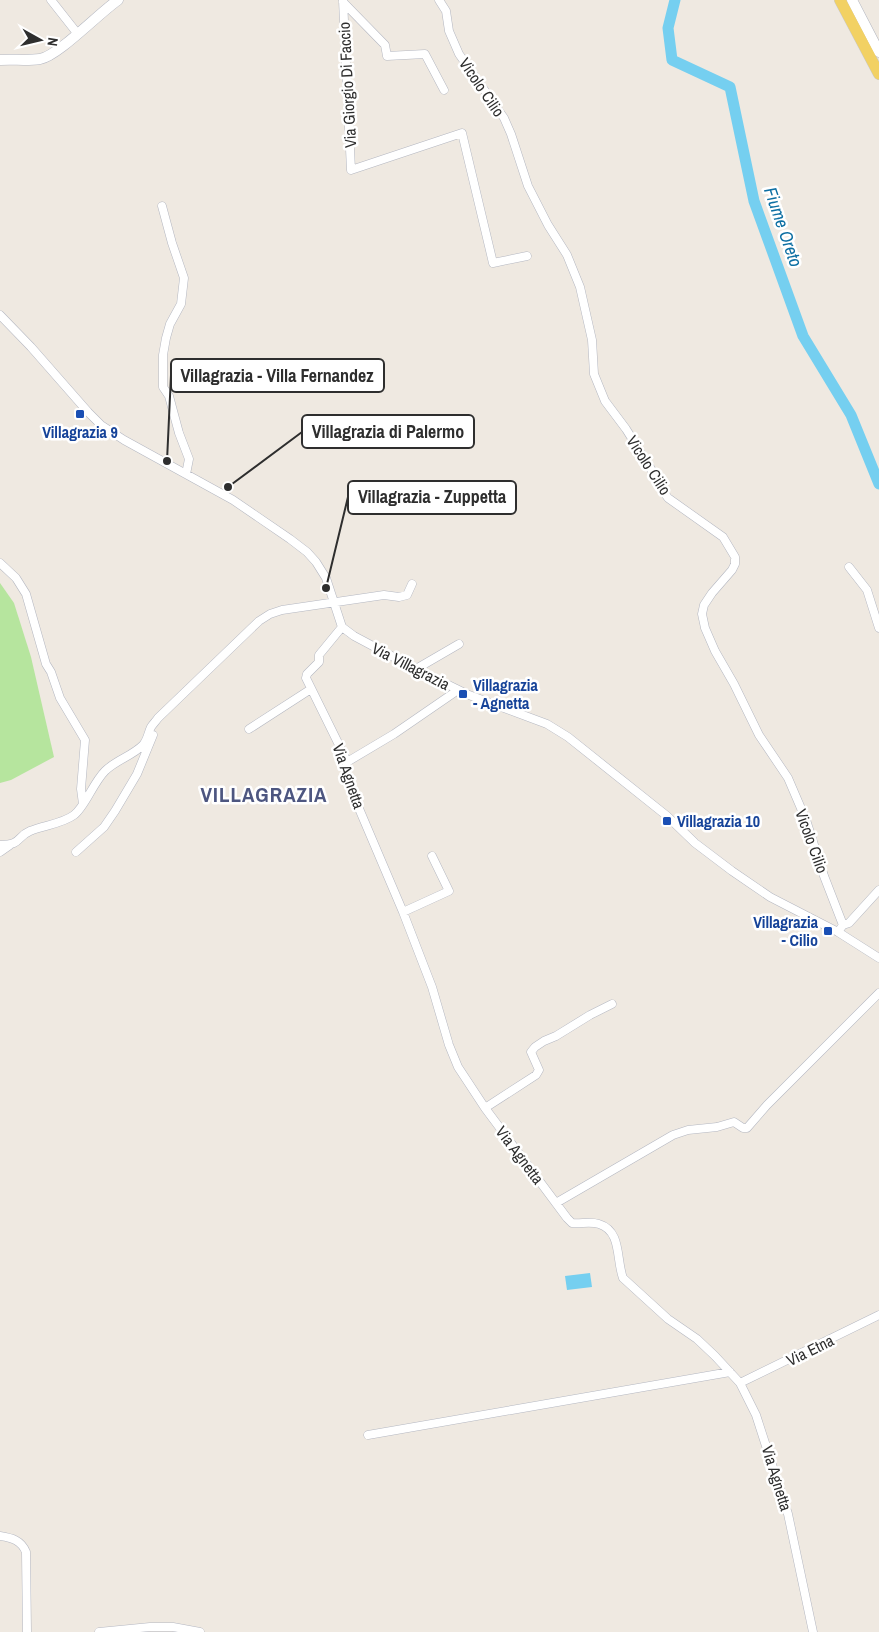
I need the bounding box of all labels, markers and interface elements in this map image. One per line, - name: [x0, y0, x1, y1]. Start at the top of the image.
- north arrow: [15, 15, 65, 65]
- street label: Via Giorgio Di Faccio: [333, 21, 361, 149]
- text: N: [43, 36, 62, 47]
- street label: Vicolo Cilio: [454, 53, 510, 121]
- water label: Fiume Oreto: [758, 184, 809, 270]
- callout: Villagrazia - Villa Fernandez: [171, 359, 384, 392]
- text: Villagrazia - Villa Fernandez: [180, 363, 374, 388]
- marker: Villagrazia 9: [74, 408, 86, 420]
- callout: Villagrazia di Palermo: [302, 415, 474, 448]
- text: Villagrazia di Palermo: [312, 419, 464, 444]
- place label: Villagrazia 9: [42, 421, 118, 443]
- street label: Vicolo Cilio: [622, 431, 676, 499]
- callout: Villagrazia - Zuppetta: [348, 481, 516, 514]
- text: Villagrazia - Zuppetta: [358, 484, 507, 509]
- street label: Via Villagrazia: [368, 637, 454, 695]
- place label: Villagrazia - Agnetta: [473, 674, 538, 714]
- marker: Villagrazia - Agnetta: [457, 688, 469, 700]
- street label: Via Agnetta: [328, 740, 371, 812]
- district label: VILLAGRAZIA: [201, 780, 327, 809]
- street label: Vicolo Cilio: [790, 806, 834, 876]
- place label: Villagrazia 10: [677, 810, 760, 832]
- marker: Villagrazia 10: [661, 815, 673, 827]
- place label: Villagrazia - Cilio: [753, 911, 819, 951]
- marker: Villagrazia - Cilio: [822, 925, 834, 937]
- street label: Via Agnetta: [491, 1121, 550, 1189]
- street label: Via Etna: [783, 1329, 838, 1371]
- street label: Via Agnetta: [757, 1442, 798, 1514]

